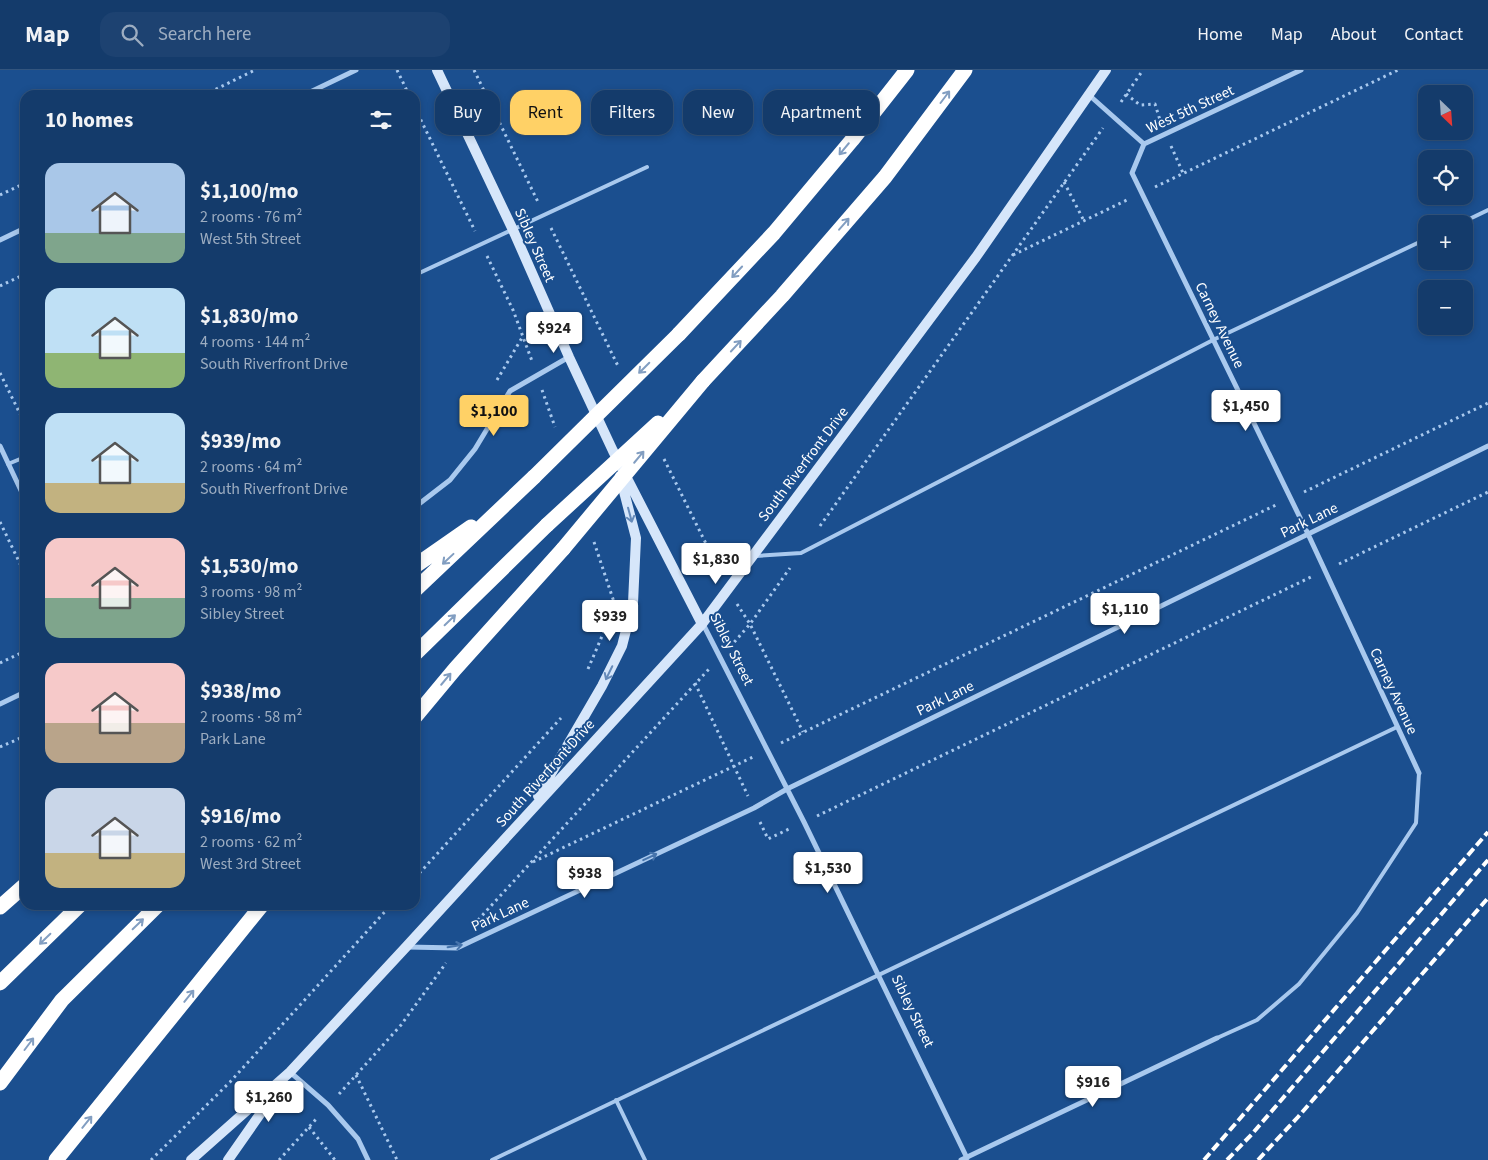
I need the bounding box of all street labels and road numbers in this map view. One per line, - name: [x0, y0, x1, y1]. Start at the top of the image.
- street label: West 5th Street: [1143, 80, 1238, 139]
- street label: Sibley Street: [509, 205, 560, 286]
- street label: Carney Avenue: [1190, 279, 1249, 372]
- street label: South Riverfront Drive: [753, 403, 854, 526]
- street label: Park Lane: [1277, 498, 1341, 543]
- street label: Sibley Street: [704, 609, 759, 689]
- street label: Carney Avenue: [1364, 644, 1423, 738]
- street label: Park Lane: [913, 676, 977, 721]
- street label: South Riverfront Drive: [491, 715, 600, 832]
- street label: Park Lane: [468, 892, 533, 937]
- street label: Sibley Street: [886, 971, 939, 1051]

